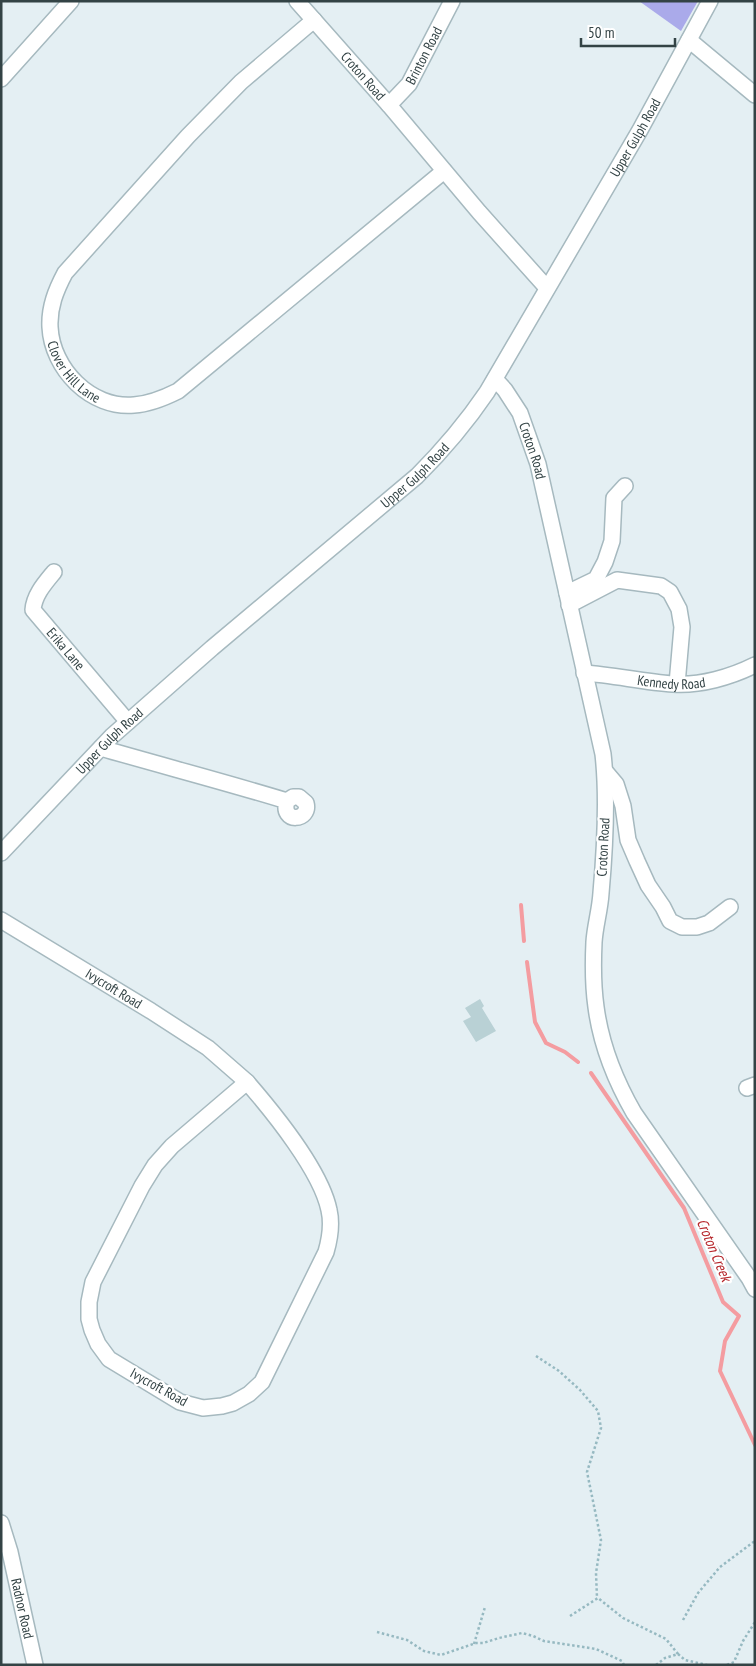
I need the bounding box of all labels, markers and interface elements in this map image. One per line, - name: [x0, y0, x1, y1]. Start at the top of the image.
- scale bar: [581, 15, 675, 47]
- text: 50 m: [588, 23, 614, 42]
- street label: Brinton Road: [401, 24, 446, 87]
- street label: Croton Road: [337, 48, 390, 104]
- street label: Upper Gulph Road: [606, 95, 664, 180]
- street label: Clover Hill Lane: [43, 339, 103, 407]
- street label: Croton Road: [515, 420, 550, 481]
- street label: Upper Gulph Road: [377, 439, 453, 512]
- street label: Erika Lane: [43, 624, 89, 674]
- street label: Kennedy Road: [636, 671, 707, 693]
- street label: Upper Gulph Road: [72, 704, 147, 778]
- street label: Croton Road: [592, 817, 614, 877]
- street label: Ivycroft Road: [82, 964, 145, 1013]
- water label: Croton Creek: [693, 1216, 737, 1286]
- street label: Ivycroft Road: [127, 1364, 191, 1410]
- street label: Radnor Road: [7, 1576, 38, 1640]

